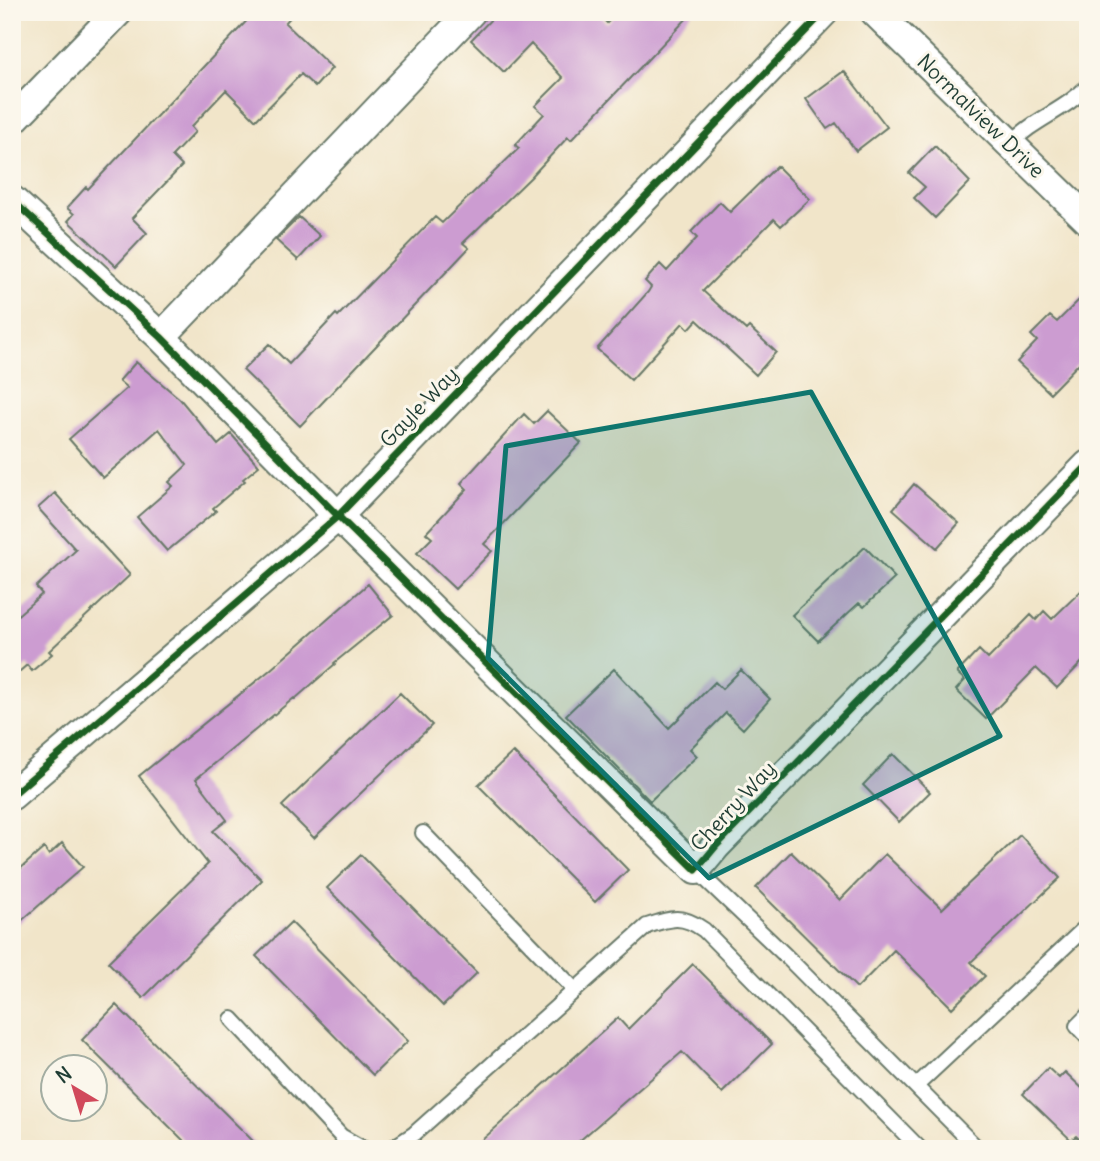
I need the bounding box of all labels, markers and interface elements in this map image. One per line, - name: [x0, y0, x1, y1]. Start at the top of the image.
- street label: Normalview Drive: [911, 48, 1051, 184]
- street label: Gayle Way: [374, 361, 464, 453]
- street label: Cherry Way: [684, 755, 782, 857]
- north arrow: [38, 1052, 108, 1122]
- text: N: [51, 1061, 76, 1088]

